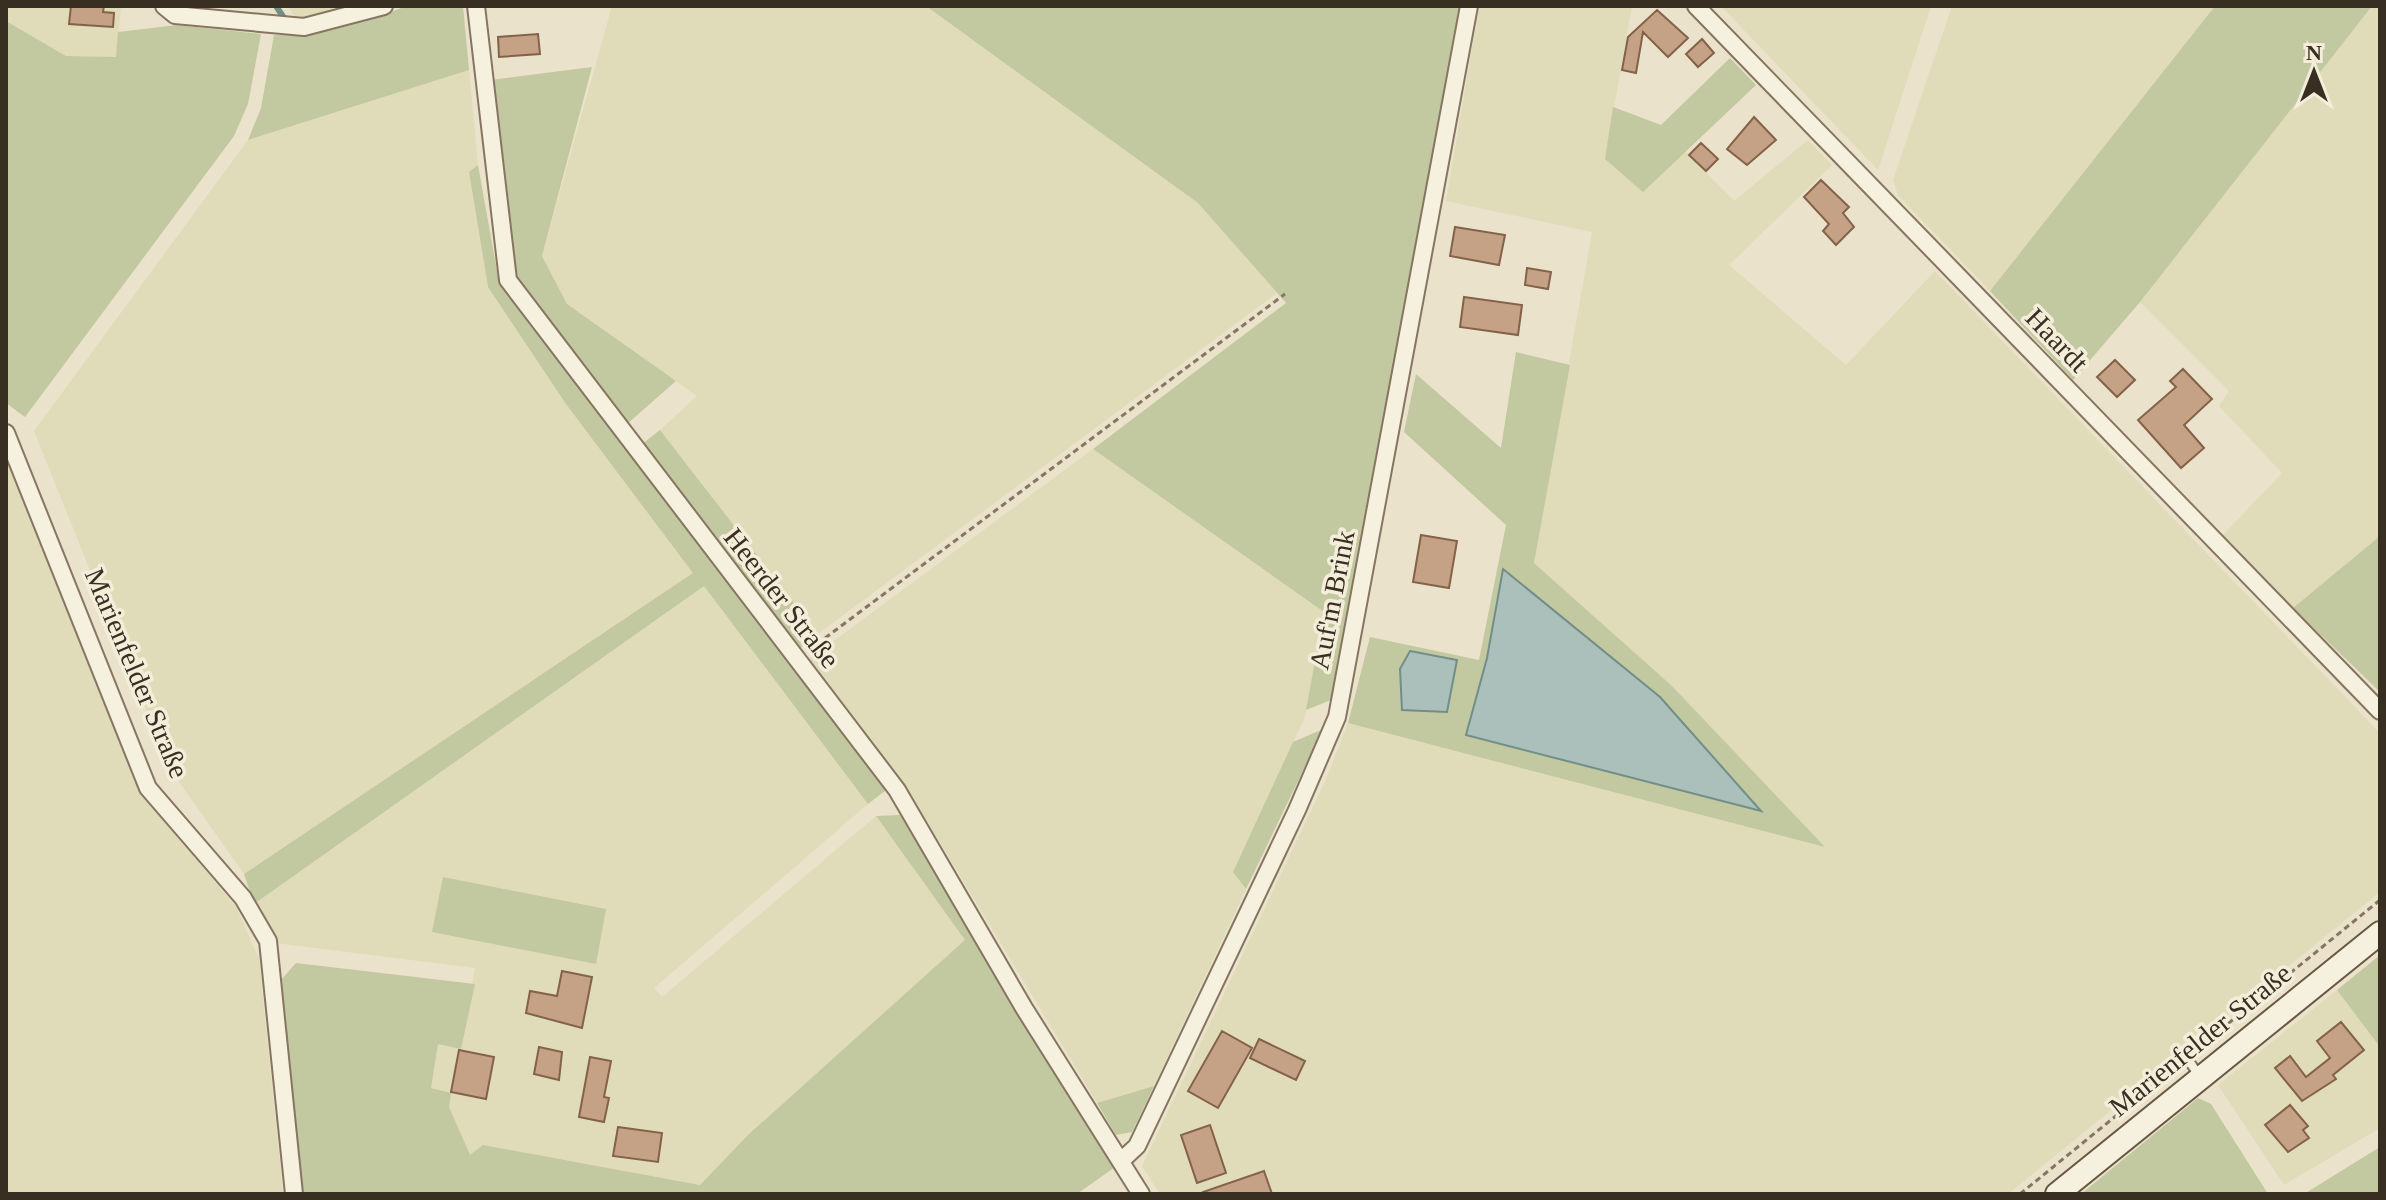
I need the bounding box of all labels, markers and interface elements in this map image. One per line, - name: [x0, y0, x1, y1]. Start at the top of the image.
- north arrow: [2274, 32, 2354, 112]
- text: N: [2306, 40, 2322, 65]
- street label: Haardt: [2019, 302, 2095, 378]
- street label: Heerder Straße: [718, 522, 846, 674]
- street label: Auf'm Brink: [1303, 528, 1361, 672]
- street label: Marienfelder Straße: [79, 564, 195, 782]
- street label: Marienfelder Straße: [2103, 957, 2297, 1123]

